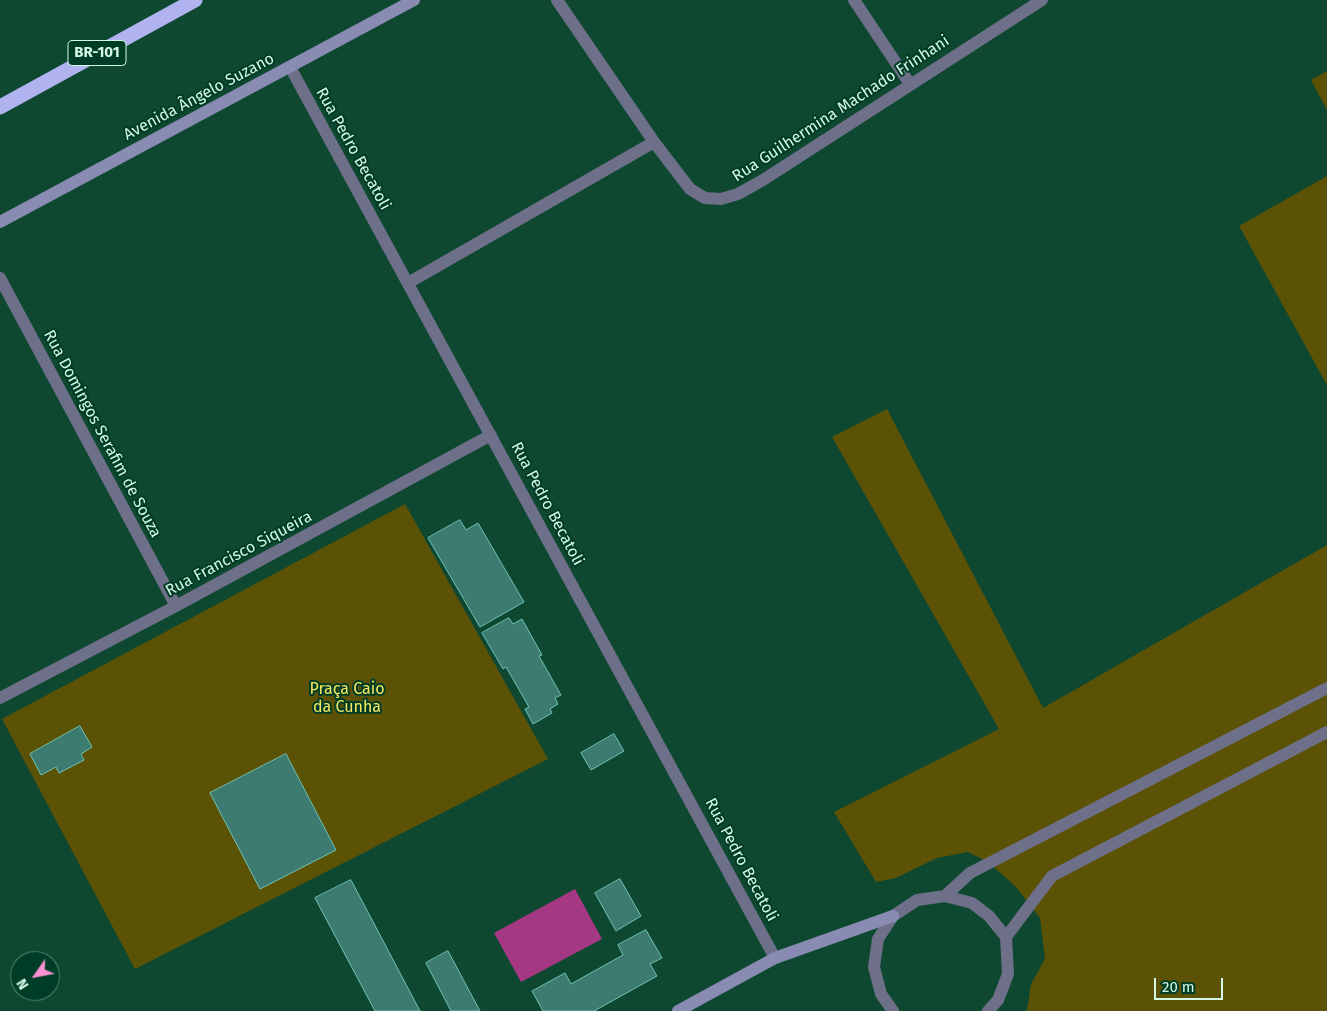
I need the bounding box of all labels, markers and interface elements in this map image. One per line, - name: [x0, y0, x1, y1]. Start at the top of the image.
- street label: Rua Guilhermina Machado Frinhani: [729, 32, 953, 186]
- road number: BR-101: [68, 40, 126, 66]
- street label: Avenida Ângelo Suzano: [120, 49, 278, 145]
- street label: Rua Pedro Becatoli: [311, 84, 395, 214]
- street label: Rua Domingos Serafim de Souza: [39, 327, 165, 541]
- street label: Rua Pedro Becatoli: [506, 439, 588, 569]
- street label: Rua Francisco Siqueira: [162, 507, 316, 601]
- park label: Praça Caio da Cunha: [309, 680, 385, 718]
- street label: Rua Pedro Becatoli: [700, 795, 782, 925]
- north arrow: [10, 951, 60, 1001]
- scale bar: [1157, 968, 1226, 1000]
- text: N: [13, 975, 33, 992]
- text: 20 m: [1162, 978, 1195, 996]

